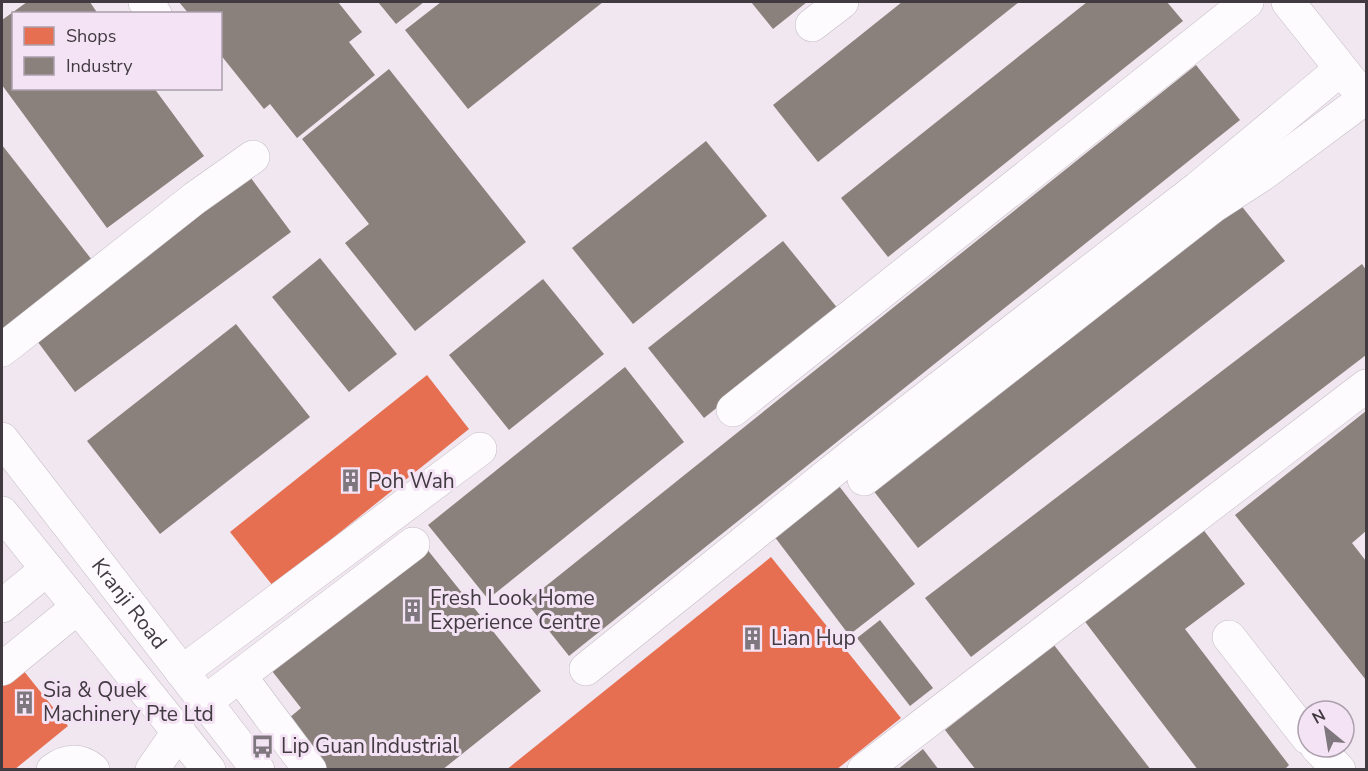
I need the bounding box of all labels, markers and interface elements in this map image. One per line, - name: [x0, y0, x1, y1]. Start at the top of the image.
- legend: [12, 12, 222, 90]
- text: Shops: [66, 24, 116, 48]
- text: Industry: [66, 54, 133, 78]
- place label: Poh Wah: [368, 467, 455, 495]
- building icon: Poh Wah: [337, 468, 363, 494]
- street label: Kranji Road: [85, 552, 173, 655]
- place label: Fresh Look Home Experience Centre: [430, 584, 601, 636]
- building icon: Fresh Look Home Experience Centre: [399, 597, 425, 623]
- place label: Lian Hup: [771, 624, 856, 652]
- building icon: Lian Hup: [740, 625, 766, 651]
- place label: Sia & Quek Machinery Pte Ltd: [43, 676, 214, 728]
- building icon: Sia & Quek Machinery Pte Ltd: [12, 689, 38, 715]
- north arrow: [1296, 699, 1356, 759]
- text: N: [1308, 704, 1330, 729]
- place label: Lip Guan Industrial: [281, 732, 460, 760]
- bus stop icon: Lip Guan Industrial: [250, 733, 276, 759]

